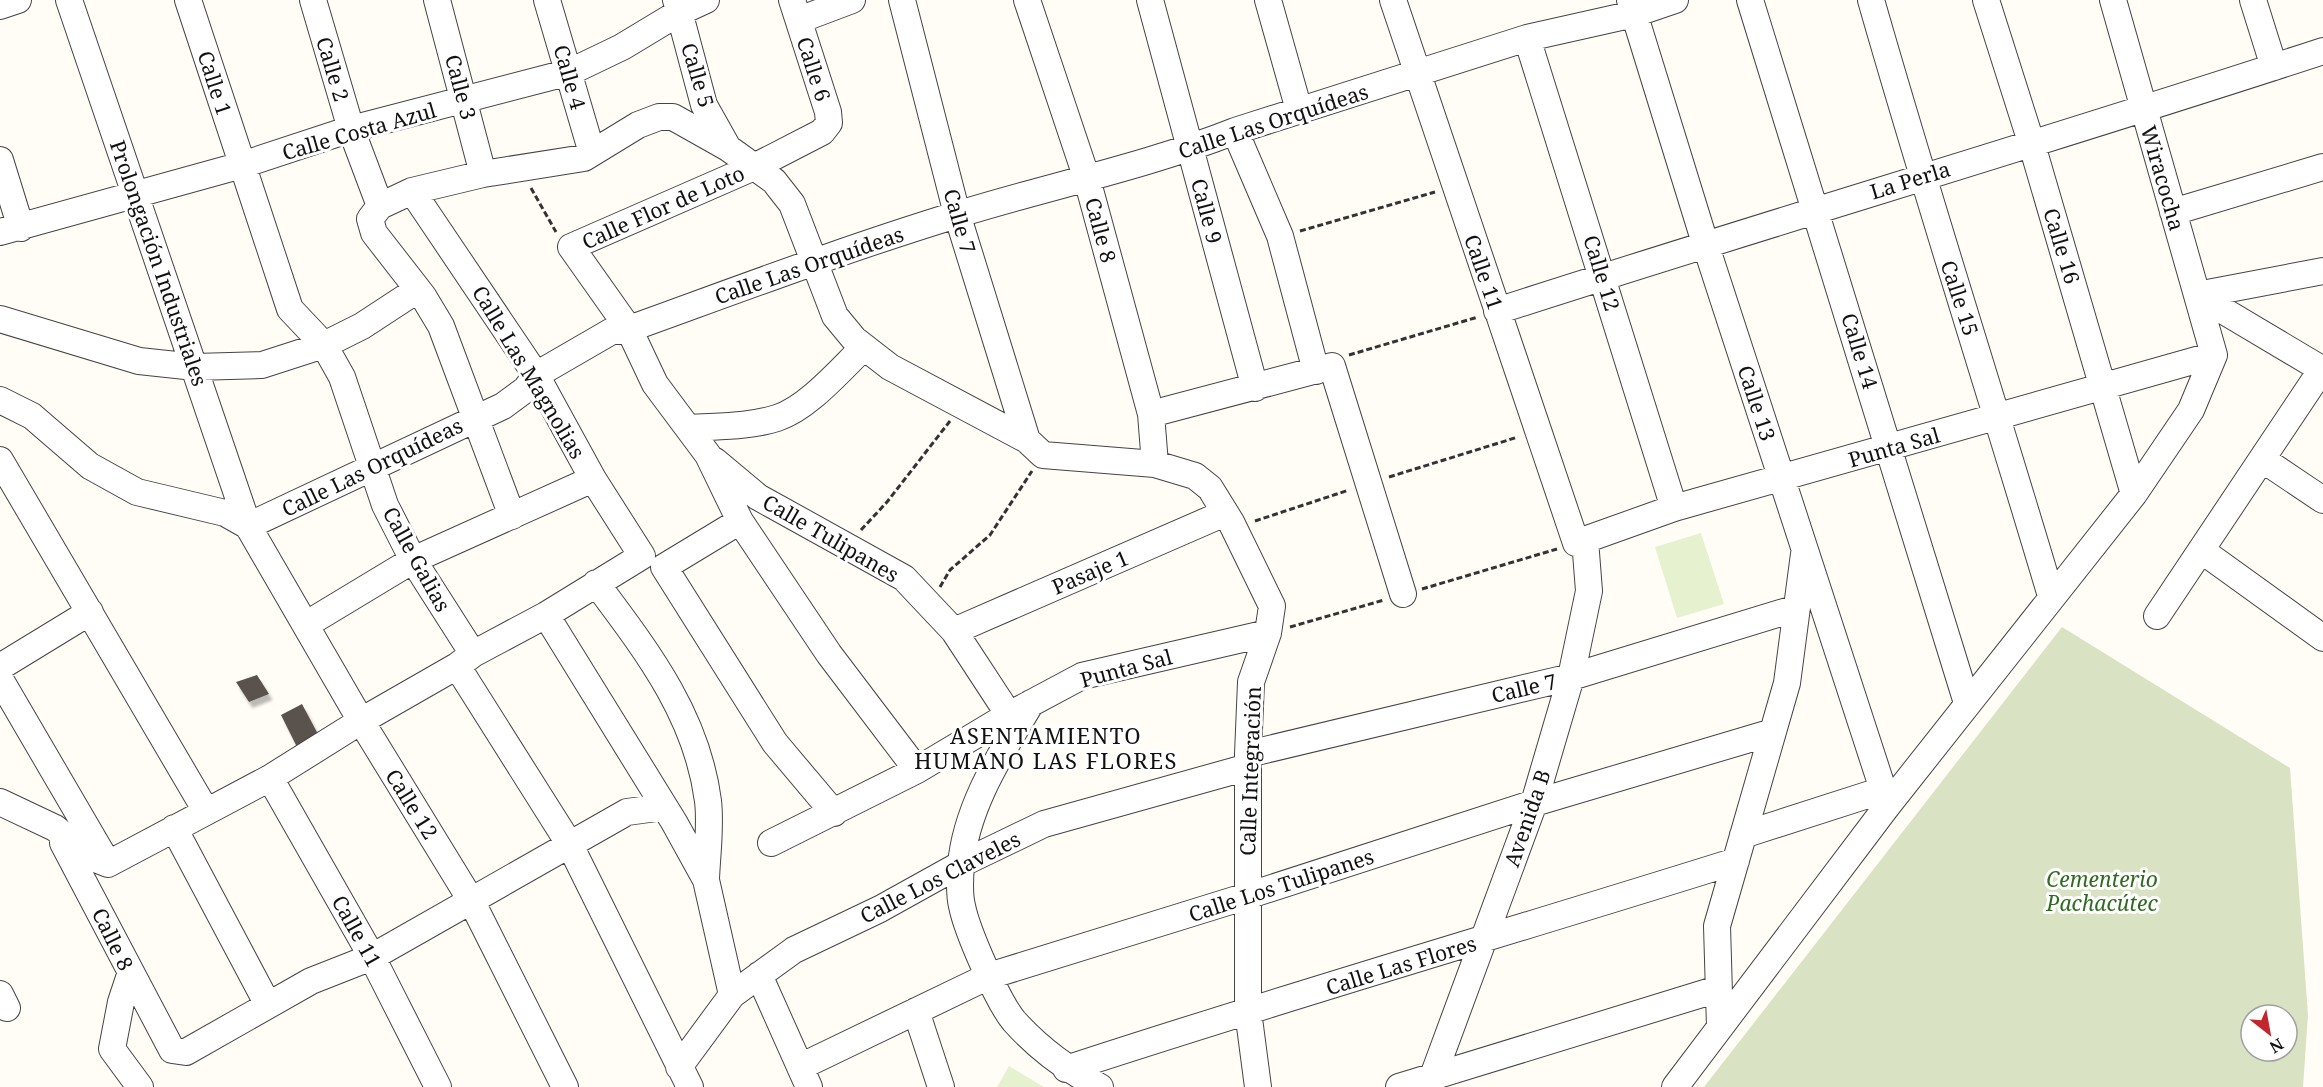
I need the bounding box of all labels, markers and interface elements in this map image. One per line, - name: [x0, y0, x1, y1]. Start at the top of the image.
- street label: Calle 2: [310, 33, 356, 105]
- street label: Calle 6: [790, 33, 838, 105]
- street label: Calle 5: [675, 39, 721, 111]
- street label: Calle 4: [547, 41, 593, 113]
- street label: Calle 1: [191, 47, 239, 119]
- street label: Calle 3: [439, 51, 483, 123]
- street label: Calle Las Orquídeas: [1174, 77, 1372, 165]
- street label: Calle Costa Azul: [279, 96, 440, 166]
- street label: Wiracocha: [2135, 122, 2191, 234]
- street label: Prolongación Industriales: [104, 136, 214, 390]
- street label: La Perla: [1866, 155, 1954, 205]
- street label: Calle Flor de Loto: [577, 159, 749, 255]
- street label: Calle 9: [1185, 175, 1229, 247]
- street label: Calle 7: [937, 185, 983, 257]
- street label: Calle 8: [1079, 194, 1123, 266]
- street label: Calle 16: [2037, 205, 2087, 287]
- street label: Calle Las Orquídeas: [711, 220, 907, 310]
- street label: Calle 11: [1458, 231, 1510, 313]
- street label: Calle 12: [1577, 232, 1627, 314]
- street label: Calle 15: [1935, 257, 1985, 339]
- street label: Calle Las Magnolias: [466, 280, 592, 464]
- street label: Calle 14: [1835, 310, 1885, 393]
- street label: Calle 13: [1732, 362, 1782, 444]
- street label: Calle Las Orquídeas: [277, 411, 467, 523]
- street label: Punta Sal: [1845, 420, 1944, 473]
- street label: Calle Tulipanes: [758, 488, 904, 588]
- street label: Calle Galias: [377, 502, 457, 616]
- street label: Pasaje 1: [1047, 543, 1133, 601]
- street label: Punta Sal: [1077, 642, 1175, 694]
- street label: Calle 7: [1489, 667, 1559, 709]
- street label: Calle Integración: [1233, 686, 1267, 856]
- district label: ASENTAMIENTO HUMANO LAS FLORES: [914, 720, 1178, 775]
- street label: Calle 12: [379, 764, 445, 844]
- street label: Avenida B: [1497, 766, 1557, 870]
- street label: Calle Los Claveles: [855, 824, 1025, 930]
- street label: Calle Los Tulipanes: [1185, 842, 1377, 928]
- park label: Cementerio Pachacútec: [2045, 865, 2158, 917]
- street label: Calle 11: [326, 890, 388, 972]
- street label: Calle 8: [86, 903, 140, 975]
- street label: Calle Las Flores: [1322, 929, 1480, 1001]
- north arrow: [2239, 1003, 2299, 1063]
- text: N: [2265, 1033, 2288, 1059]

